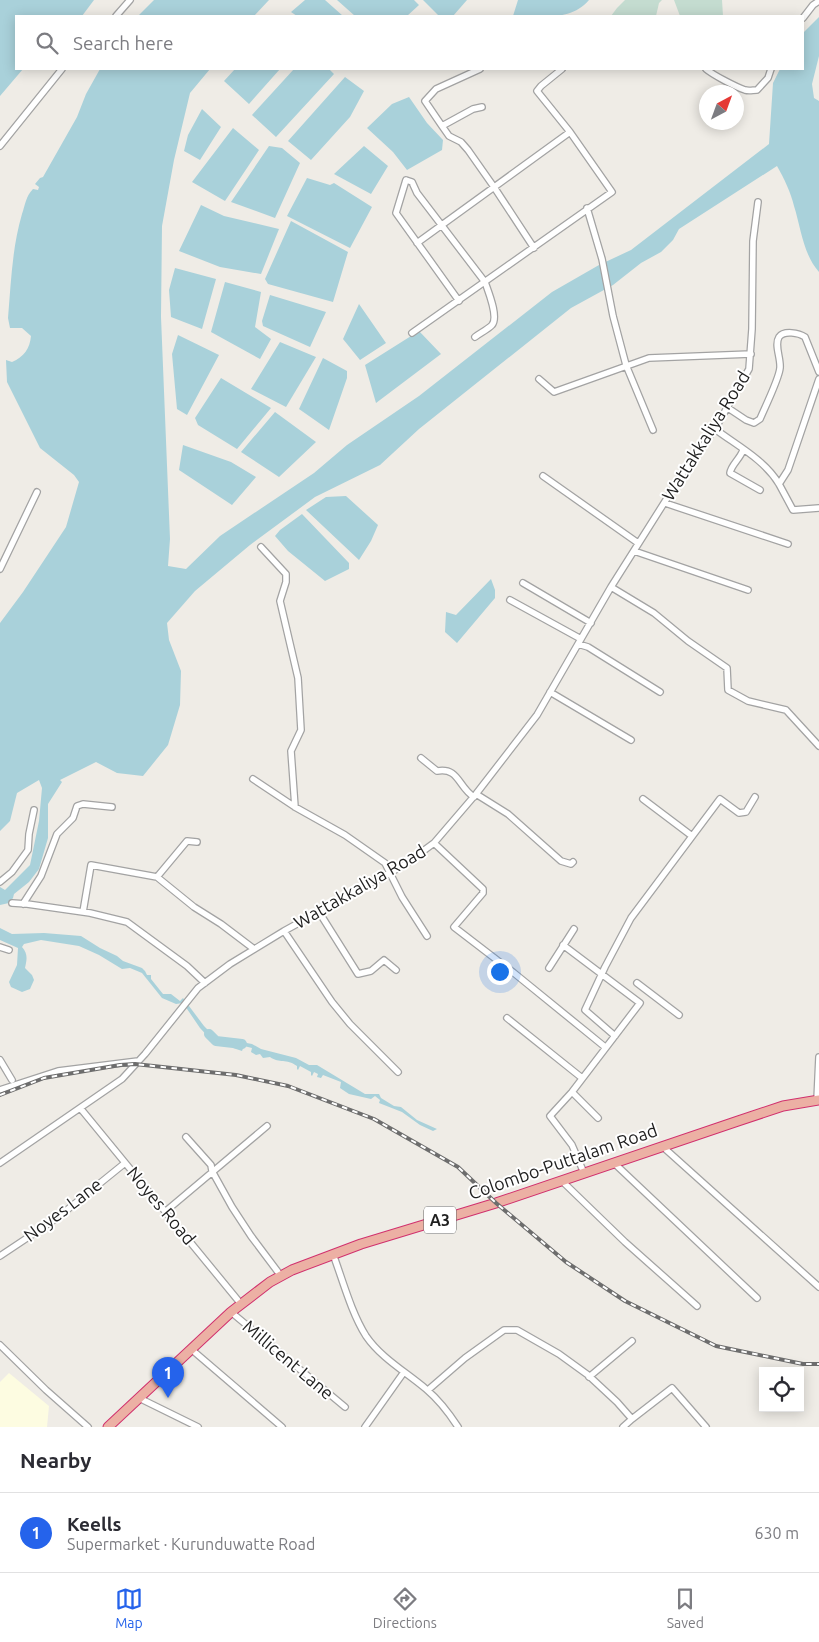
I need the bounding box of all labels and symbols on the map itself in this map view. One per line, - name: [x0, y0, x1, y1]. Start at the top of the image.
- north arrow: [699, 85, 744, 130]
- street label: Wattakkaliya Road: [657, 367, 753, 504]
- street label: Wattakkaliya Road: [290, 840, 429, 932]
- your location: [487, 959, 513, 985]
- street label: Colombo-Puttalam Road: [466, 1119, 660, 1203]
- street label: Noyes Road: [123, 1162, 200, 1248]
- street label: Noyes Lane: [19, 1173, 105, 1245]
- road number: A3: [424, 1206, 456, 1234]
- street label: Millicent Lane: [239, 1316, 338, 1403]
- pin: 1: [152, 1357, 184, 1398]

